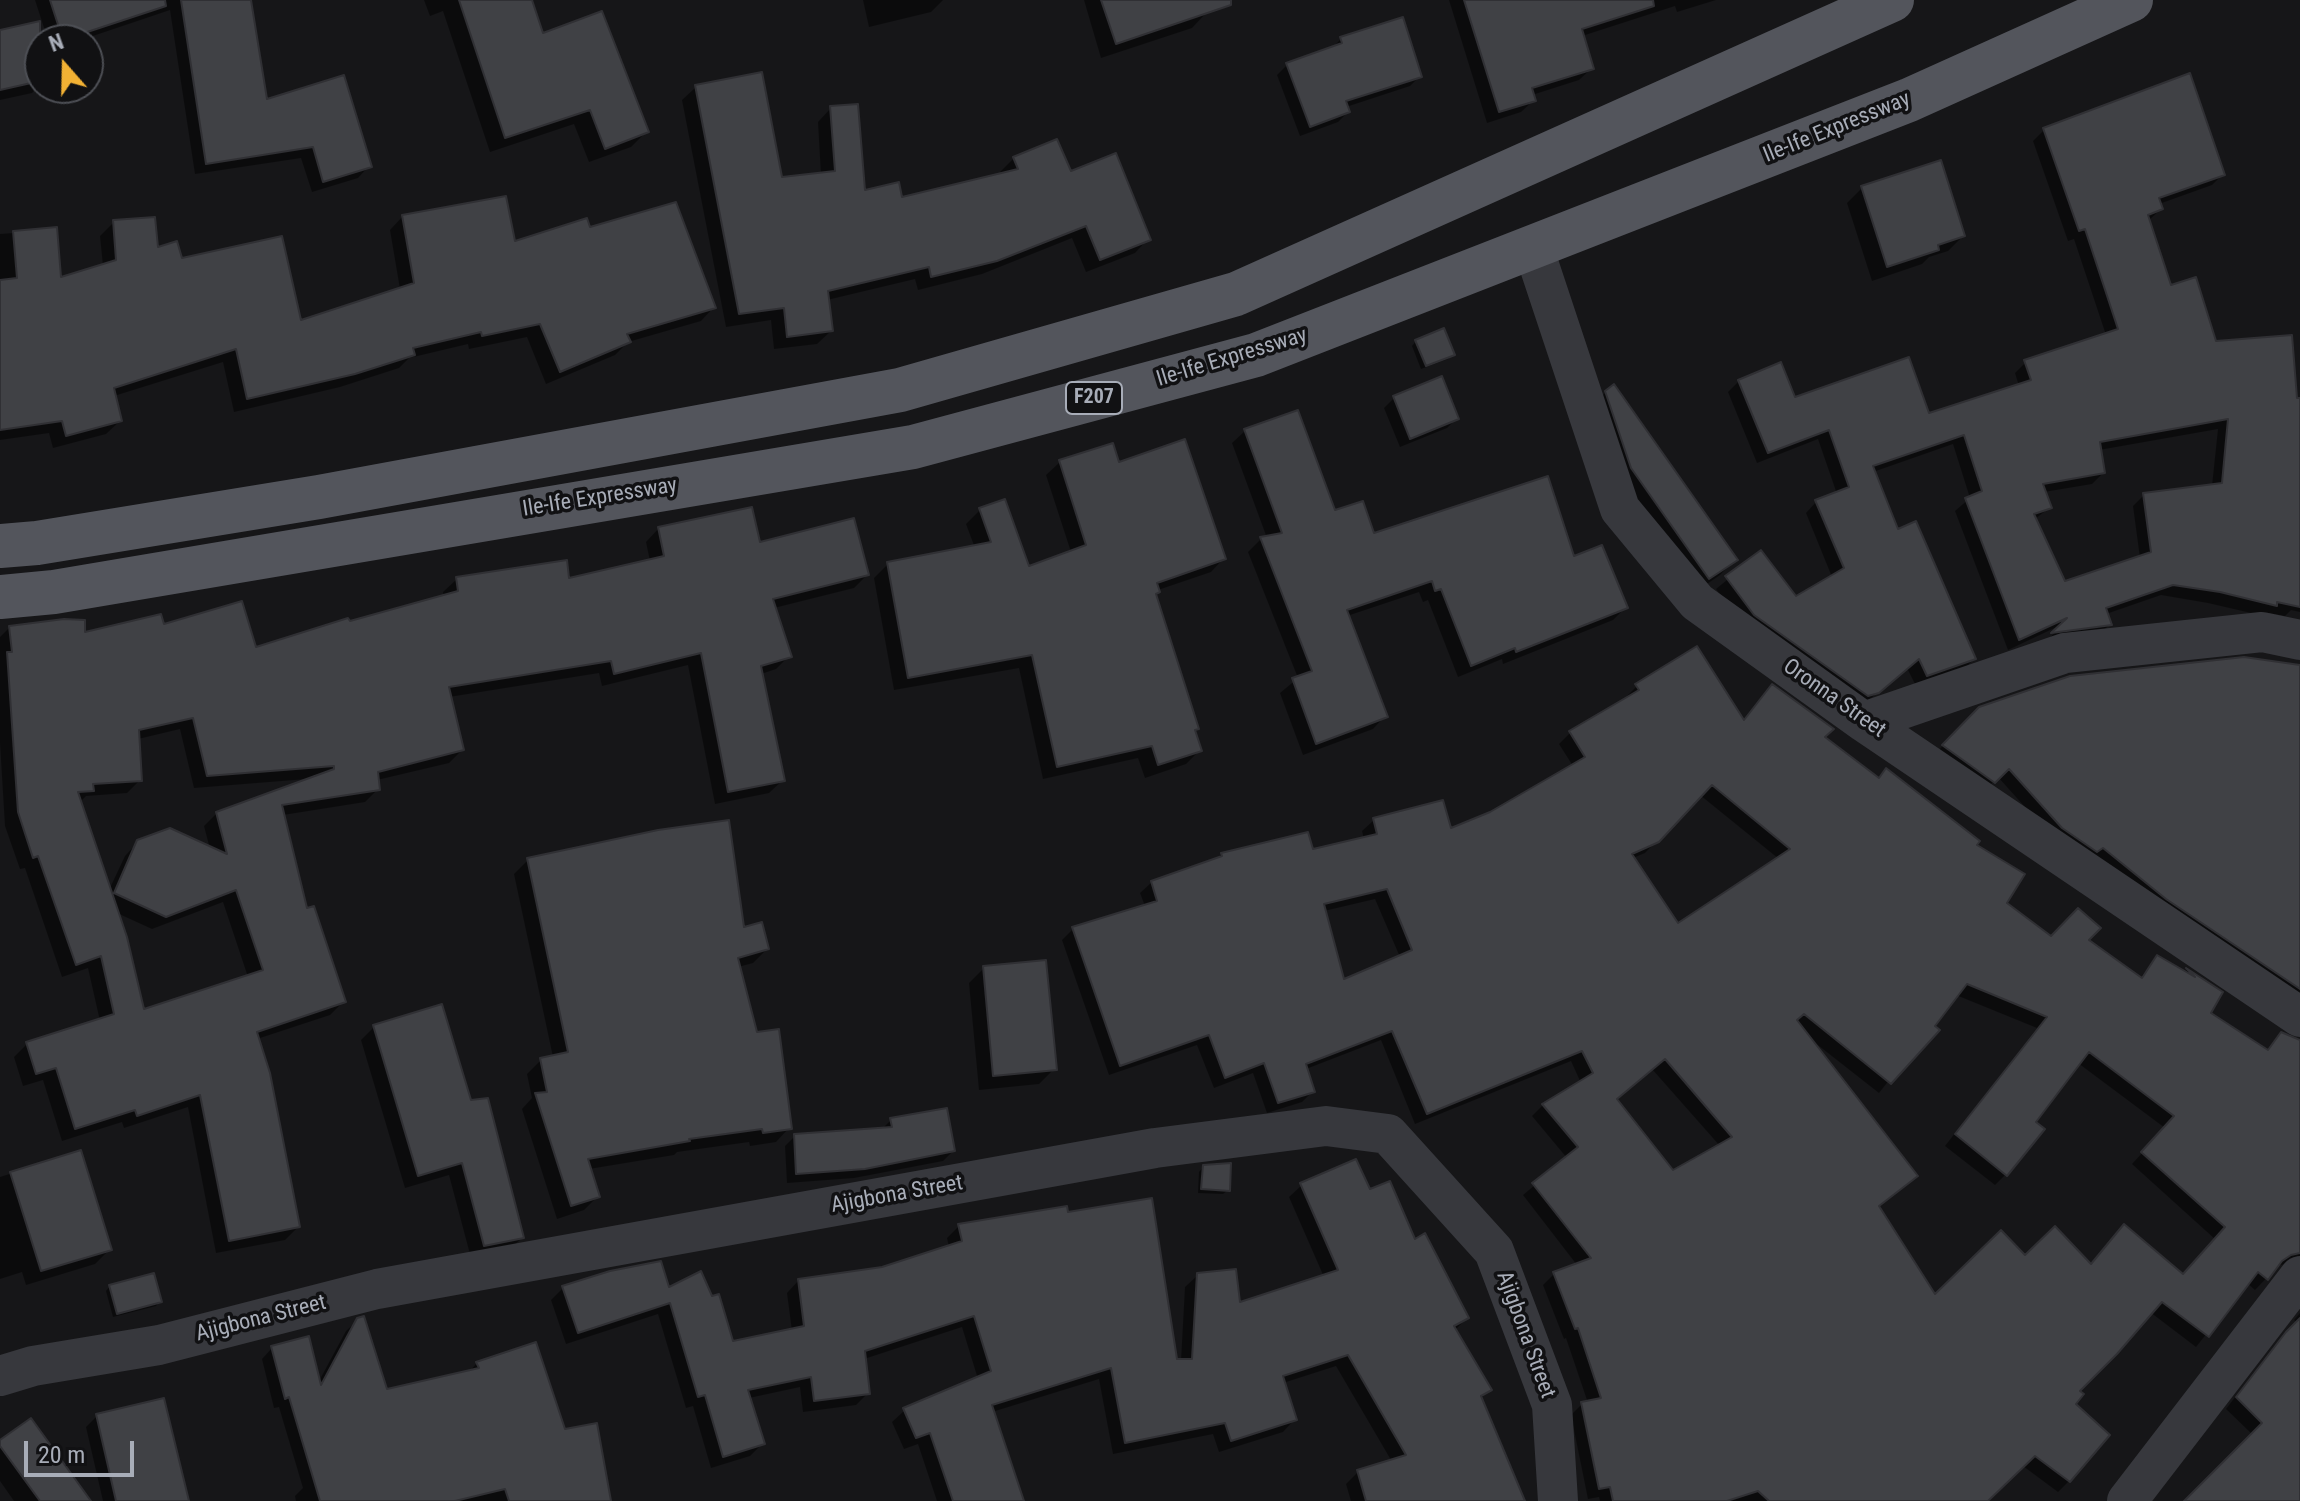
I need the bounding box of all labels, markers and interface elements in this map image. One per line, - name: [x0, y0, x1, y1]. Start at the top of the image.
- north arrow: [24, 24, 104, 104]
- text: N: [46, 29, 67, 57]
- street label: Ile-Ife Expressway: [1760, 87, 1914, 169]
- street label: Ile-Ife Expressway: [1154, 323, 1310, 393]
- road number: F207: [1066, 382, 1122, 414]
- street label: Ile-Ife Expressway: [521, 473, 679, 523]
- street label: Oronna Street: [1778, 654, 1890, 744]
- street label: Ajigbona Street: [829, 1170, 965, 1220]
- street label: Ajigbona Street: [1490, 1268, 1560, 1402]
- street label: Ajigbona Street: [193, 1290, 329, 1348]
- scale bar: [28, 1425, 138, 1475]
- text: 20 m: [38, 1441, 85, 1469]

